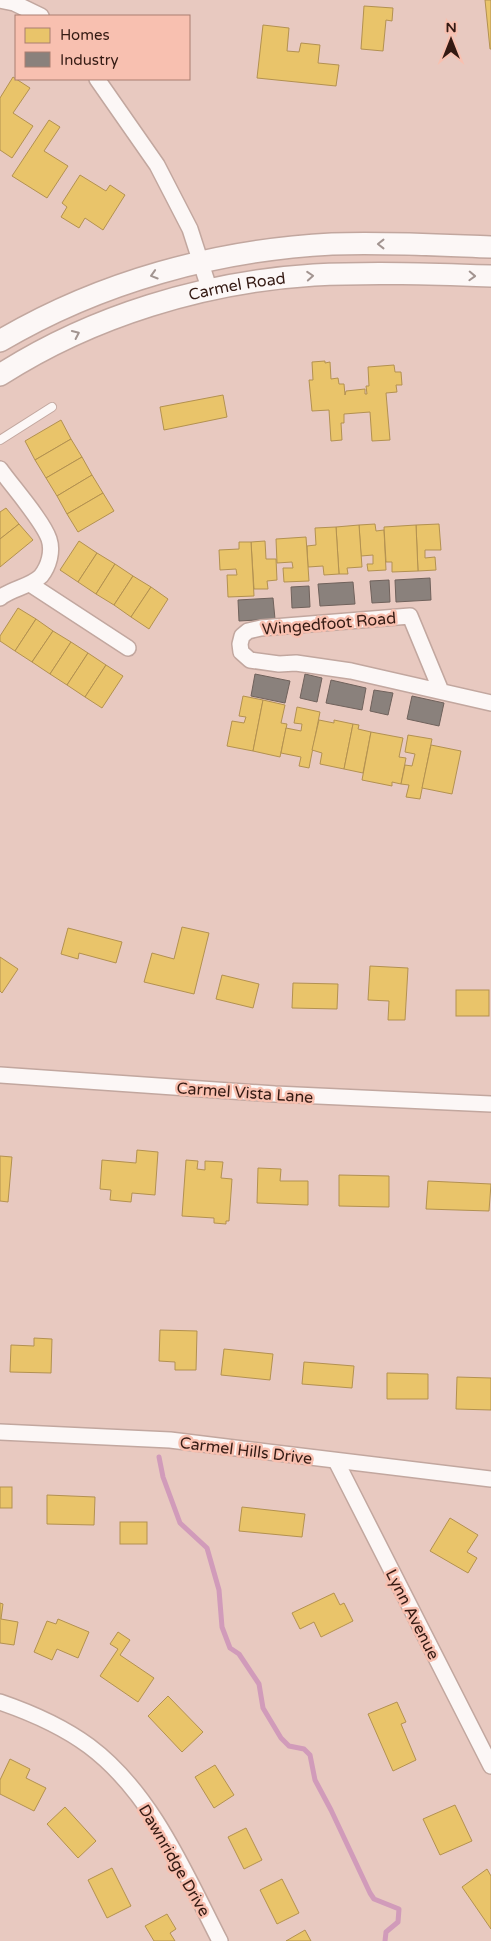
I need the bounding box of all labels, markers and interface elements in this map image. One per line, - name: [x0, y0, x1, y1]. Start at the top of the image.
- legend: [15, 15, 190, 80]
- north arrow: [426, 15, 476, 65]
- text: N: [445, 19, 457, 36]
- text: Homes: [60, 26, 110, 44]
- text: Industry: [60, 51, 119, 69]
- one-way arrow: [377, 239, 384, 249]
- street label: Carmel Road: [186, 268, 287, 305]
- one-way arrow: [151, 269, 159, 279]
- one-way arrow: [306, 270, 314, 281]
- one-way arrow: [468, 270, 476, 281]
- one-way arrow: [71, 331, 80, 341]
- street label: Wingedfoot Road: [261, 608, 397, 640]
- street label: Carmel Vista Lane: [176, 1078, 314, 1108]
- street label: Carmel Hills Drive: [179, 1433, 313, 1469]
- street label: Lynn Avenue: [381, 1566, 443, 1663]
- street label: Dawnridge Drive: [134, 1801, 214, 1920]

